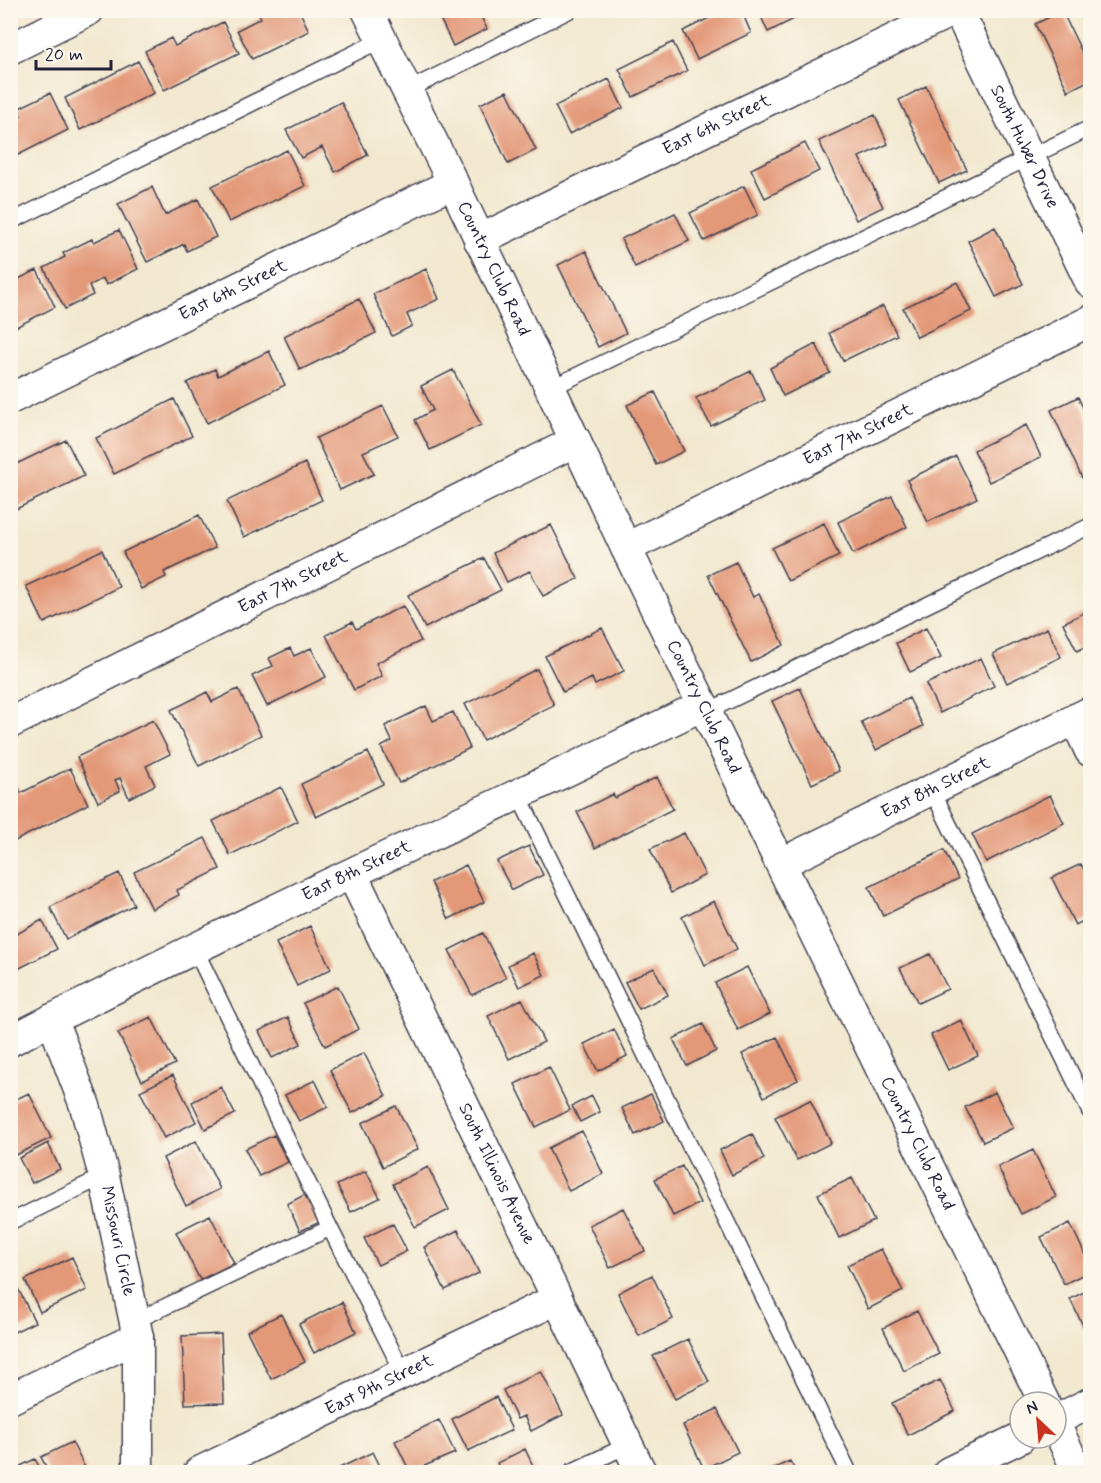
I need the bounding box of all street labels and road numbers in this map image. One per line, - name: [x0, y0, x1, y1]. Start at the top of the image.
- street label: South Huber Drive: [984, 81, 1065, 212]
- street label: East 6th Street: [658, 88, 775, 161]
- street label: Country Club Road: [451, 197, 536, 340]
- street label: East 6th Street: [175, 254, 291, 327]
- street label: East 7th Street: [799, 397, 917, 472]
- street label: East 7th Street: [234, 545, 352, 619]
- street label: Country Club Road: [661, 636, 747, 778]
- street label: East 8th Street: [877, 751, 994, 825]
- street label: East 8th Street: [298, 835, 416, 907]
- street label: Country Club Road: [874, 1072, 960, 1214]
- street label: South Illinois Avenue: [453, 1099, 541, 1249]
- street label: Missouri Circle: [94, 1184, 141, 1298]
- street label: East 9th Street: [321, 1349, 437, 1421]

